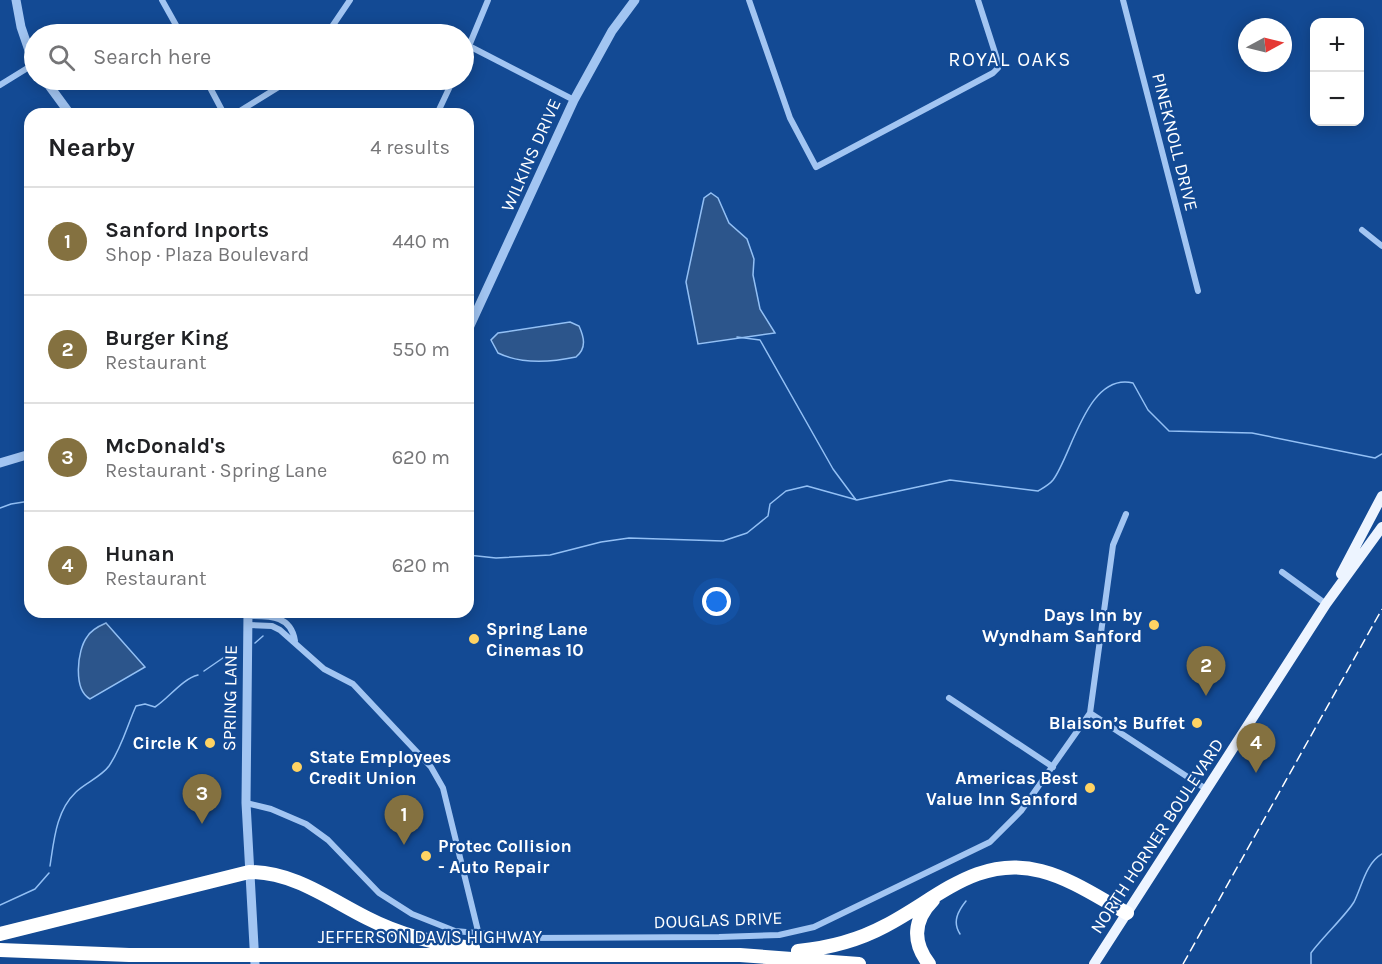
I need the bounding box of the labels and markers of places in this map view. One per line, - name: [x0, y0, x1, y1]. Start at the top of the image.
- place label: Days Inn by Wyndham Sanford: [982, 604, 1142, 647]
- place label: Spring Lane Cinemas 10: [486, 618, 588, 661]
- marker: Days Inn by Wyndham Sanford: [1147, 618, 1161, 632]
- marker: Spring Lane Cinemas 10: [467, 632, 481, 646]
- pin: 2: [1186, 646, 1226, 696]
- place label: Blaison’s Buffet: [1049, 712, 1185, 734]
- marker: Blaison’s Buffet: [1190, 716, 1204, 730]
- pin: 4: [1236, 724, 1276, 773]
- place label: Circle K: [133, 732, 198, 754]
- marker: Circle K: [203, 736, 217, 750]
- place label: State Employees Credit Union: [309, 746, 451, 789]
- marker: State Employees Credit Union: [290, 760, 304, 774]
- place label: Americas Best Value Inn Sanford: [926, 767, 1078, 810]
- pin: 3: [182, 774, 222, 824]
- marker: Americas Best Value Inn Sanford: [1083, 781, 1097, 795]
- pin: 1: [384, 796, 424, 845]
- place label: Protec Collision - Auto Repair: [438, 835, 572, 878]
- marker: Protec Collision - Auto Repair: [419, 849, 433, 863]

